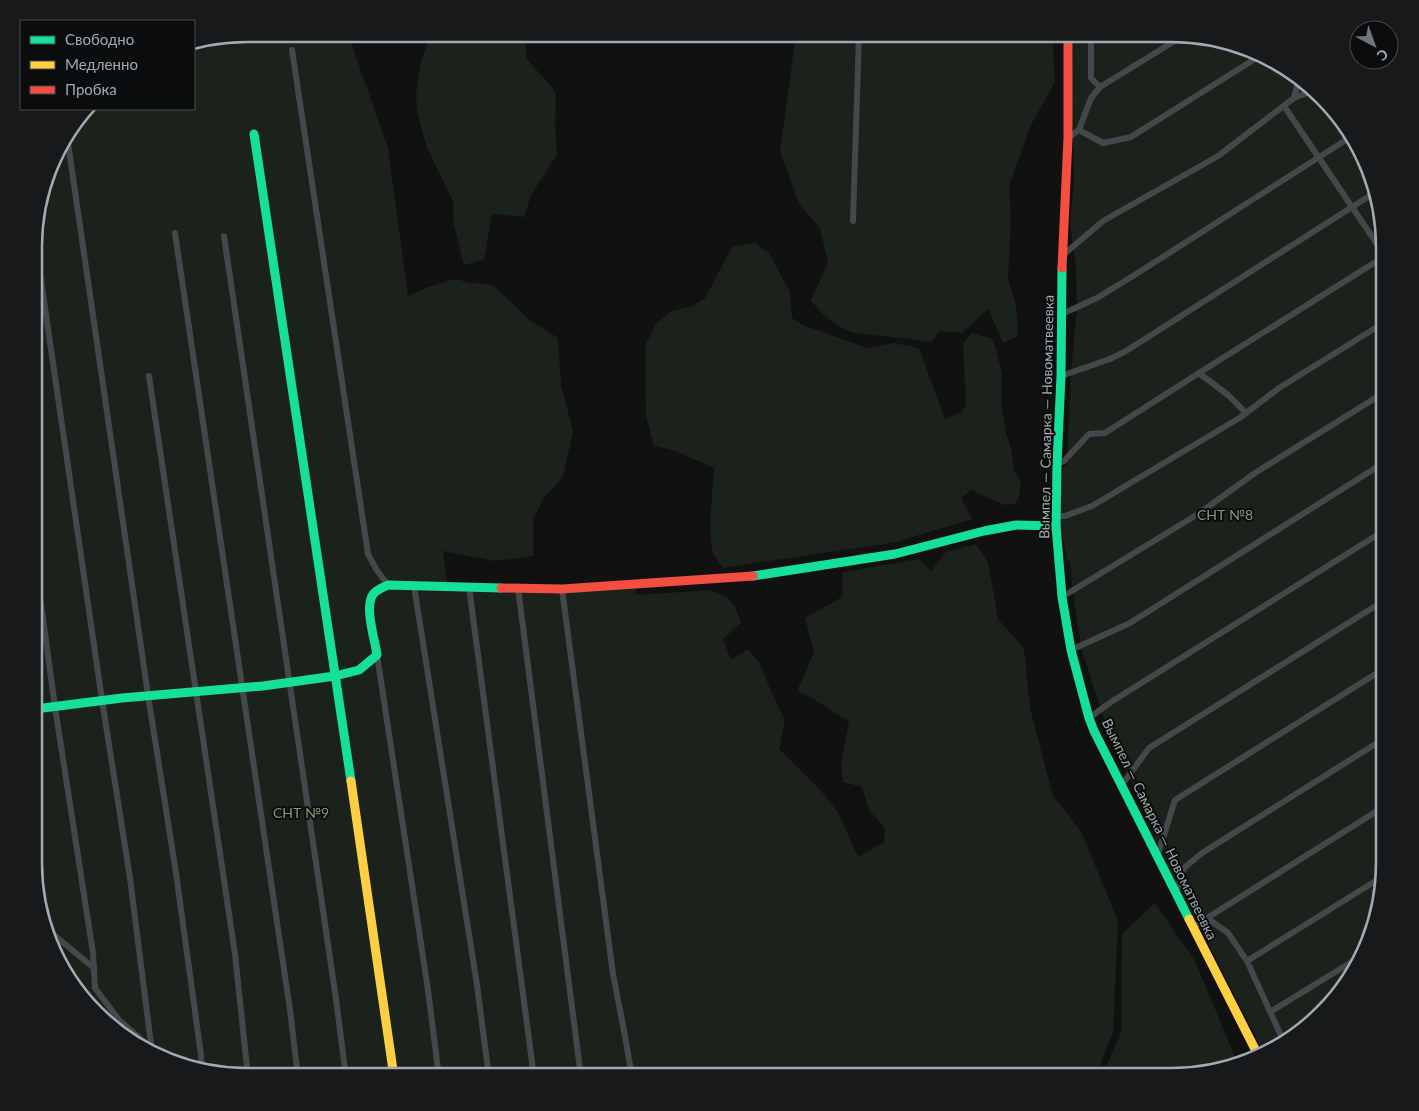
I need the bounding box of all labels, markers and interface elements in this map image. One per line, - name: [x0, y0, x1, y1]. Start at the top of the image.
- legend: [20, 20, 195, 110]
- north arrow: [1349, 20, 1399, 70]
- text: Свободно: [65, 30, 134, 48]
- text: С: [1373, 46, 1392, 65]
- text: Медленно: [65, 55, 138, 73]
- text: Пробка: [65, 80, 117, 98]
- street label: Вымпел — Самарка — Новоматвеевка: [1035, 295, 1057, 539]
- park label: СНТ №8: [1197, 506, 1253, 523]
- street label: Вымпел — Самарка — Новоматвеевка: [1099, 716, 1221, 942]
- park label: СНТ №9: [273, 804, 329, 821]

